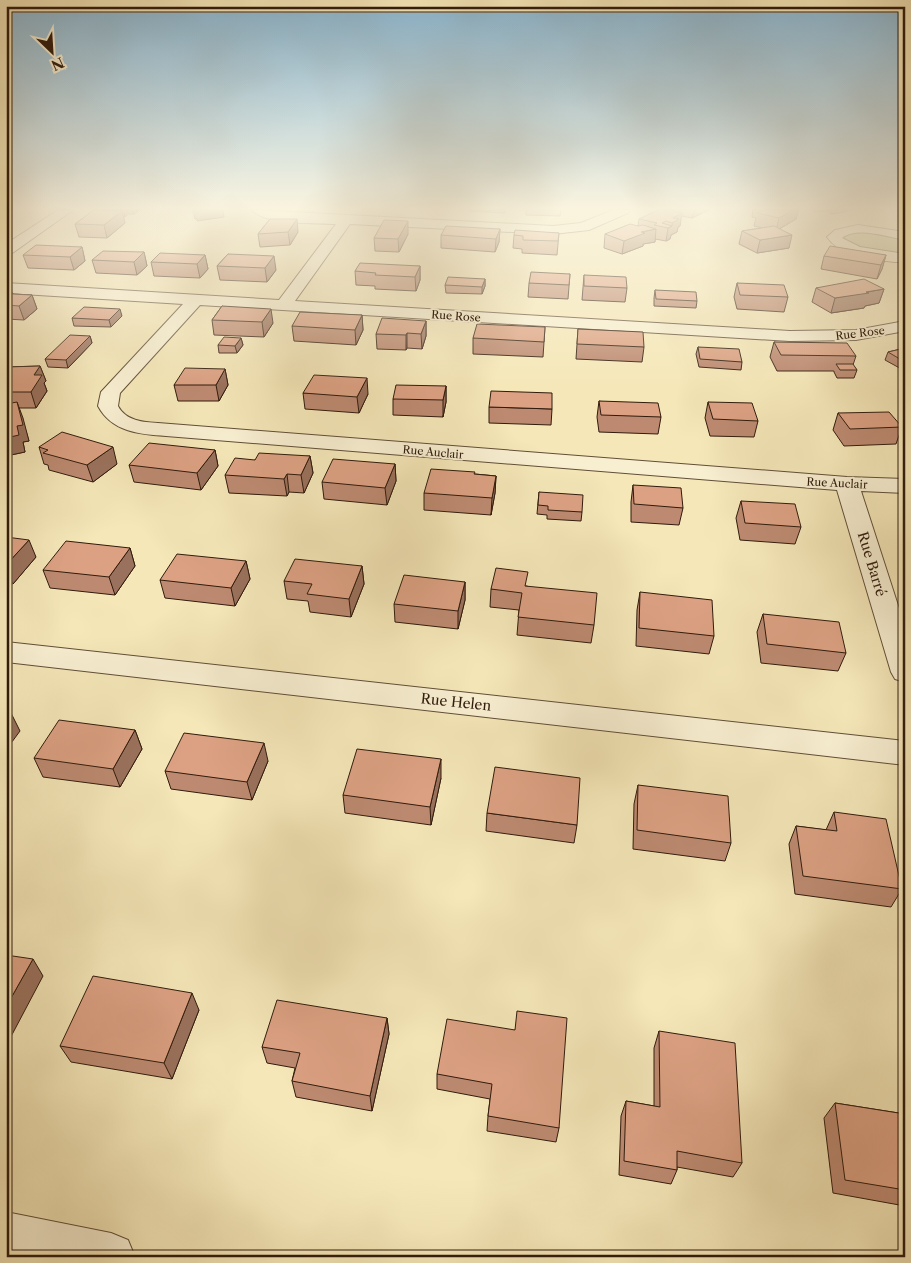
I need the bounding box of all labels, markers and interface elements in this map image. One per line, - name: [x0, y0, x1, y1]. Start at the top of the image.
- north arrow: [28, 28, 78, 78]
- text: N: [48, 53, 67, 75]
- street label: Rue Rose: [431, 307, 481, 325]
- street label: Rue Rose: [835, 323, 885, 343]
- street label: Rue Auclair: [402, 442, 464, 462]
- street label: Rue Auclair: [806, 474, 868, 492]
- street label: Rue Barré: [854, 529, 890, 599]
- street label: Rue Helen: [420, 689, 492, 715]

